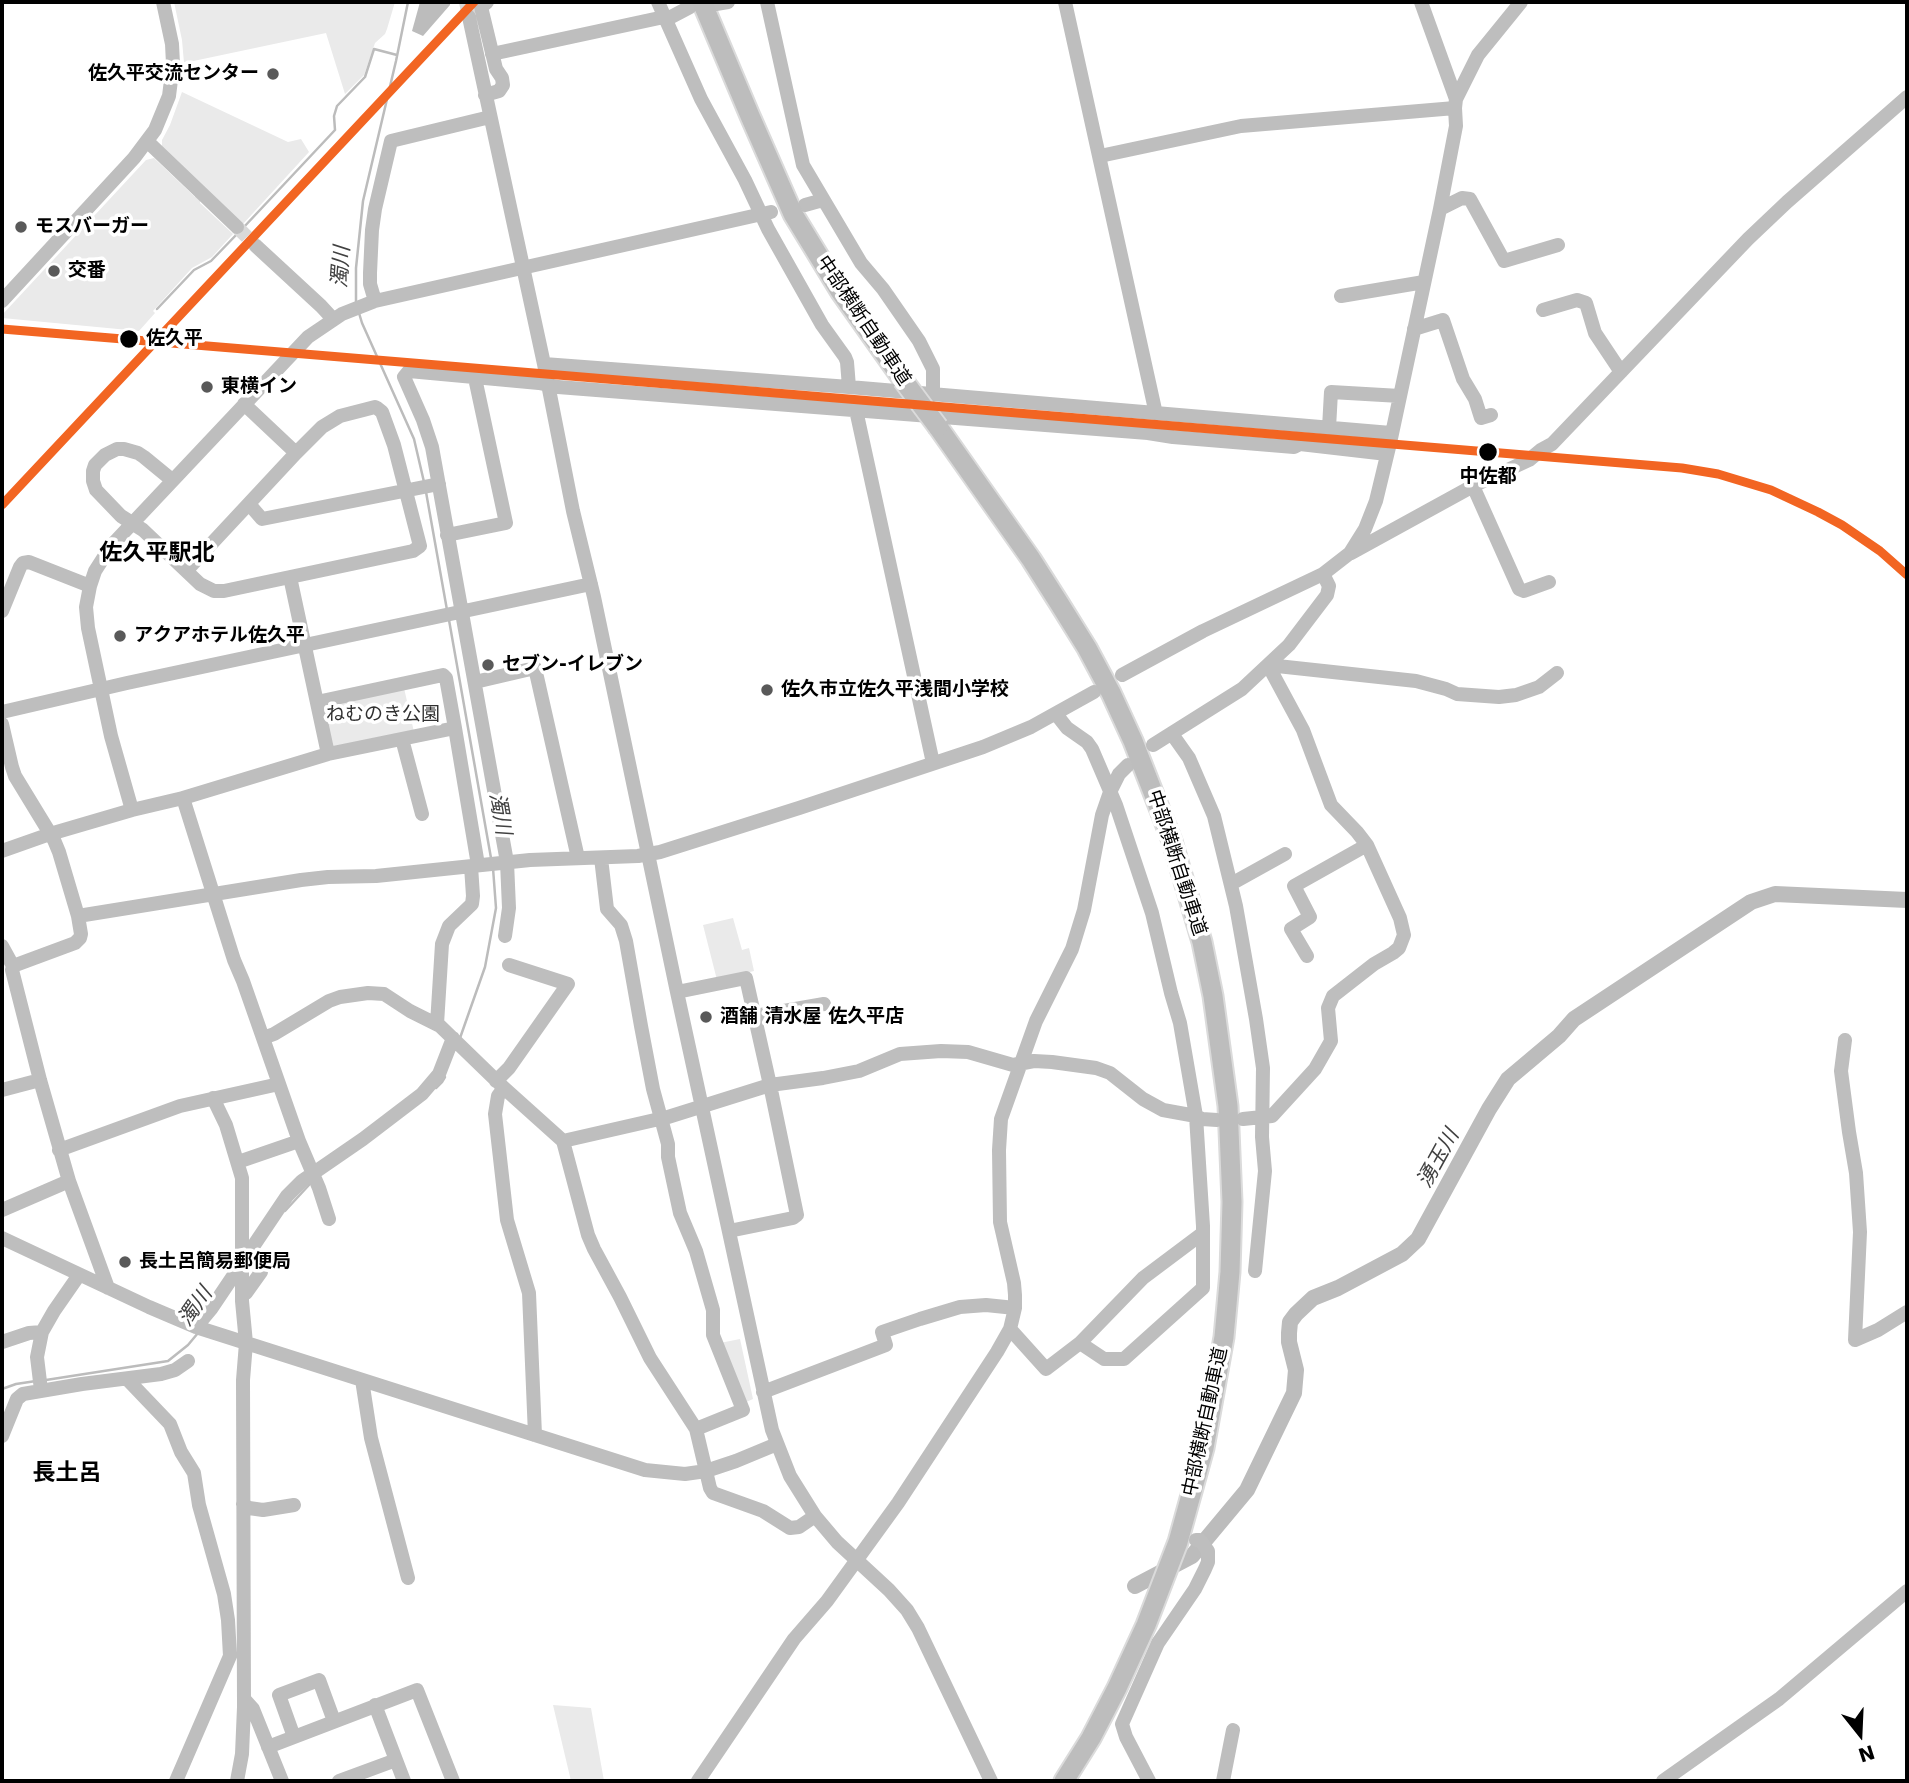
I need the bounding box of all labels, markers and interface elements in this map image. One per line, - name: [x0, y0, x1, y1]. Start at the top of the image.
- place label: 佐久平交流センター: [88, 63, 259, 85]
- marker: 佐久平交流センター: [265, 66, 281, 82]
- place label: モスバーガー: [35, 216, 149, 238]
- marker: モスバーガー: [13, 219, 29, 235]
- water label: 濁川: [328, 245, 356, 289]
- street label: 中部横断自動車道: [811, 252, 915, 390]
- place label: 交番: [68, 260, 106, 282]
- marker: 交番: [46, 263, 62, 279]
- marker: 佐久平: [118, 328, 140, 350]
- place label: 佐久平: [146, 328, 203, 350]
- place label: 東横イン: [221, 376, 297, 398]
- marker: 東横イン: [199, 379, 215, 395]
- marker: 中佐都: [1477, 441, 1499, 463]
- place label: 中佐都: [1460, 466, 1516, 488]
- district label: 佐久平駅北: [100, 540, 214, 568]
- place label: アクアホテル佐久平: [134, 625, 305, 647]
- marker: アクアホテル佐久平: [112, 628, 128, 644]
- place label: セブン-イレブン: [502, 654, 643, 676]
- marker: セブン-イレブン: [480, 657, 496, 673]
- place label: 佐久市立佐久平浅間小学校: [781, 679, 1009, 701]
- marker: 佐久市立佐久平浅間小学校: [759, 682, 775, 698]
- park label: ねむのき公園: [326, 704, 440, 726]
- street label: 中部横断自動車道: [1142, 787, 1210, 939]
- water label: 濁川: [483, 791, 515, 837]
- place label: 酒舗 清水屋 佐久平店: [720, 1006, 904, 1028]
- marker: 酒舗 清水屋 佐久平店: [698, 1009, 714, 1025]
- water label: 湧玉川: [1413, 1125, 1465, 1193]
- place label: 長土呂簡易郵便局: [139, 1251, 291, 1273]
- marker: 長土呂簡易郵便局: [117, 1254, 133, 1270]
- water label: 濁川: [174, 1283, 218, 1331]
- street label: 中部横断自動車道: [1179, 1345, 1233, 1499]
- district label: 長土呂: [33, 1460, 101, 1488]
- north arrow: [1825, 1699, 1895, 1769]
- text: N: [1856, 1741, 1877, 1767]

